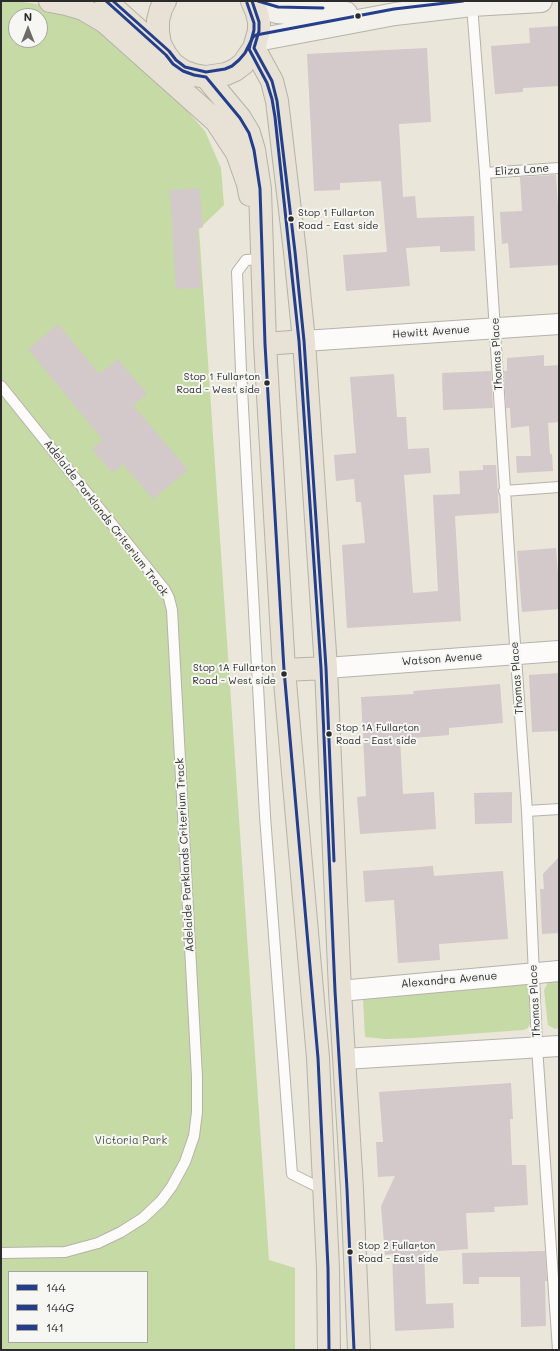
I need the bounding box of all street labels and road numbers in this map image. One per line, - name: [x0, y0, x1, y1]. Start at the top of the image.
- street label: Eliza Lane: [494, 162, 550, 178]
- street label: Thomas Place: [489, 317, 505, 391]
- street label: Hewitt Avenue: [392, 323, 470, 341]
- street label: Adelaide Parklands Criterium Track: [41, 437, 171, 599]
- street label: Thomas Place: [508, 641, 526, 715]
- street label: Watson Avenue: [401, 650, 483, 668]
- street label: Adelaide Parklands Criterium Track: [173, 758, 197, 952]
- street label: Thomas Place: [527, 964, 543, 1038]
- street label: Alexandra Avenue: [400, 969, 498, 991]

